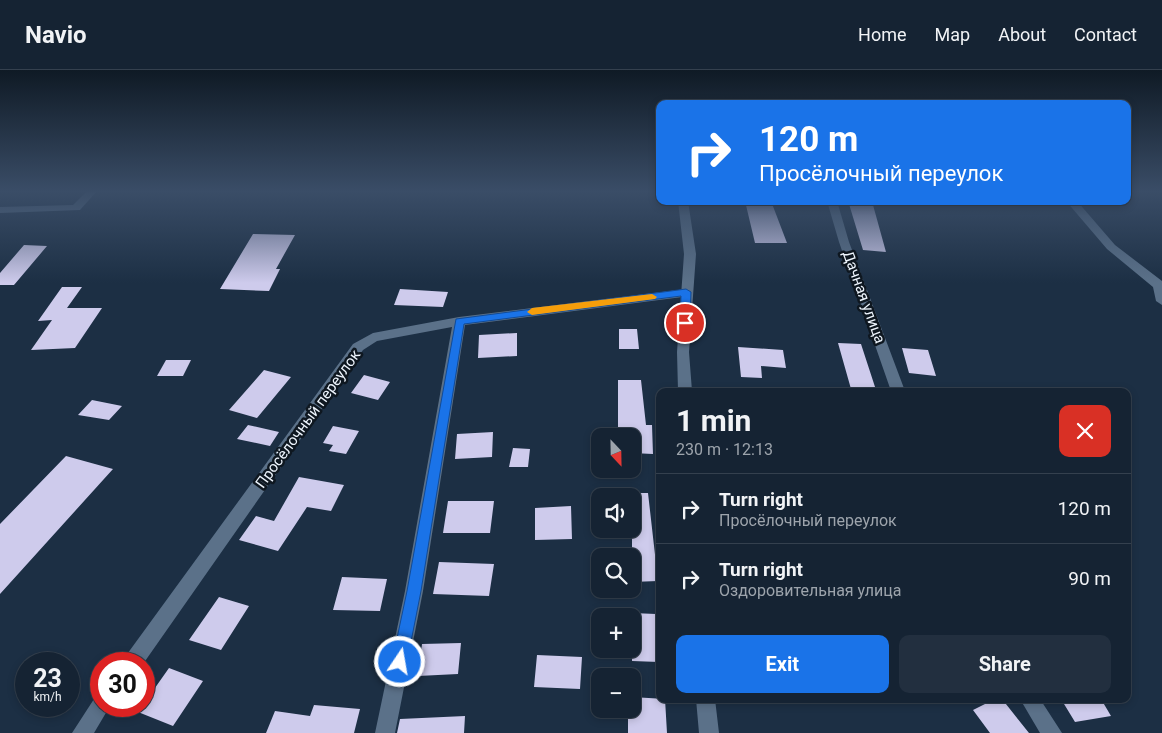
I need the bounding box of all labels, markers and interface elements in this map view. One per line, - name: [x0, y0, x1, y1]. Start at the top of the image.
- text: Navio: [25, 21, 87, 49]
- text: Home: [858, 24, 907, 45]
- text: Map: [935, 24, 970, 45]
- text: About: [998, 24, 1046, 45]
- text: Contact: [1074, 24, 1137, 45]
- text: 120 m: [759, 119, 858, 160]
- icon: right: [676, 120, 741, 185]
- text: Просёлочный переулок: [759, 161, 1003, 186]
- street label: Дачная улица: [839, 248, 889, 346]
- pin: [664, 302, 706, 344]
- icon: arrive: [671, 309, 699, 337]
- street label: Просёлочный переулок: [252, 346, 364, 492]
- text: 1 min: [676, 403, 751, 438]
- button: close: [1059, 405, 1111, 457]
- north arrow: [591, 428, 641, 478]
- map controls: [591, 428, 641, 718]
- text: 230 m · 12:13: [676, 440, 773, 459]
- button: sound: [591, 488, 641, 538]
- text: Turn right: [719, 488, 803, 511]
- icon: right: [676, 495, 704, 523]
- text: 120 m: [1058, 497, 1111, 520]
- text: Просёлочный переулок: [719, 511, 897, 530]
- button: search: [591, 548, 641, 598]
- text: Turn right: [719, 558, 803, 581]
- icon: right: [676, 565, 704, 593]
- text: 90 m: [1068, 567, 1111, 590]
- text: Оздоровительная улица: [719, 581, 902, 600]
- button: +: [591, 608, 641, 658]
- position arrow: [373, 635, 425, 687]
- button: Exit: [676, 635, 889, 693]
- button: Share: [899, 635, 1111, 693]
- speed limit sign: 30: [90, 652, 155, 717]
- text: 23: [33, 664, 62, 693]
- button: −: [591, 668, 641, 718]
- text: km/h: [33, 690, 62, 704]

